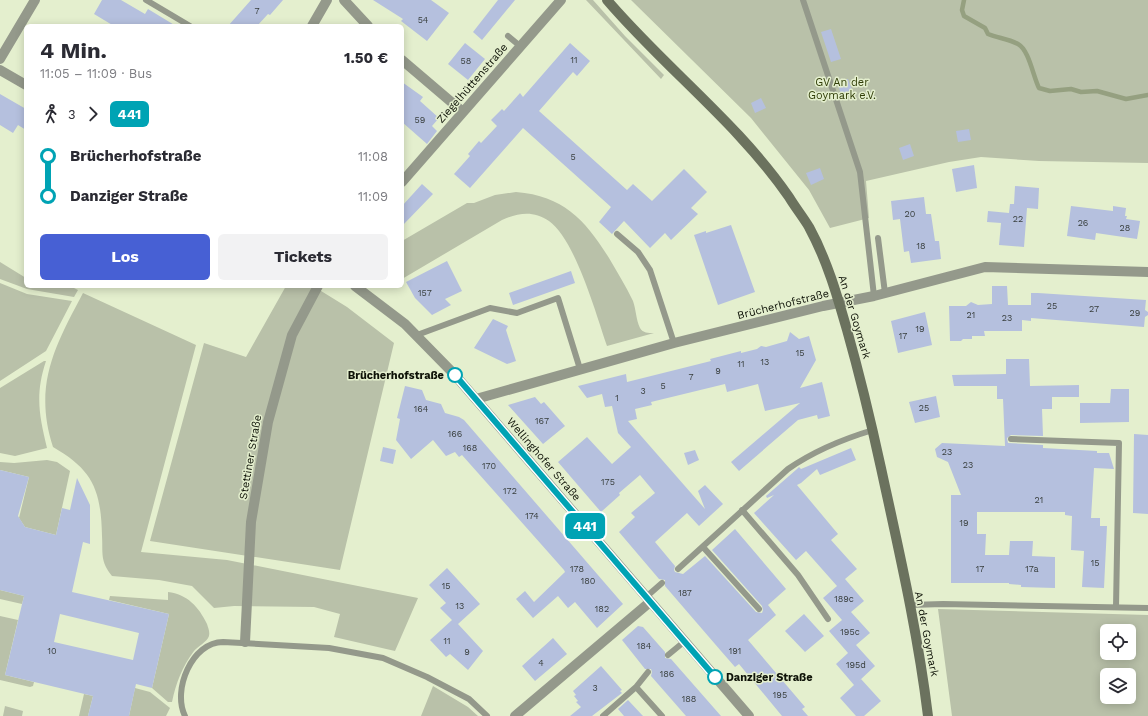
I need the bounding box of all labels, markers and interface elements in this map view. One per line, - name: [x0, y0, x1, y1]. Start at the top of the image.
- house number: 7: [254, 6, 260, 16]
- house number: 54: [418, 15, 429, 25]
- text: 4 Min.: [40, 38, 107, 63]
- street label: Ziegelhüttenstraße: [434, 41, 510, 126]
- text: 1.50 €: [344, 49, 388, 67]
- house number: 11: [570, 55, 578, 65]
- house number: 58: [461, 56, 471, 66]
- text: 11:05 – 11:09 · Bus: [40, 66, 152, 81]
- park label: GV An der Goymark e.V.: [808, 76, 876, 102]
- icon: walk: [40, 103, 62, 125]
- icon: forward: [82, 103, 104, 125]
- text: 441: [118, 106, 141, 122]
- text: 3: [68, 107, 76, 122]
- house number: 59: [415, 115, 425, 125]
- text: Brücherhofstraße: [70, 147, 201, 165]
- text: 11:08: [358, 149, 388, 164]
- house number: 5: [570, 152, 576, 162]
- text: Danziger Straße: [70, 187, 188, 205]
- text: 11:09: [358, 189, 388, 204]
- house number: 20: [905, 209, 916, 219]
- house number: 22: [1013, 214, 1023, 224]
- house number: 26: [1078, 218, 1088, 228]
- house number: 28: [1120, 223, 1130, 233]
- button: Los: [40, 234, 210, 280]
- button: Tickets: [218, 234, 388, 280]
- house number: 18: [916, 241, 926, 251]
- street label: An der Goymark: [836, 274, 873, 360]
- street label: Brücherhofstraße: [736, 287, 830, 322]
- house number: 157: [418, 288, 432, 298]
- house number: 25: [1047, 301, 1057, 311]
- house number: 27: [1089, 304, 1099, 314]
- house number: 29: [1130, 308, 1140, 318]
- house number: 21: [967, 310, 975, 320]
- house number: 23: [1002, 313, 1012, 323]
- house number: 19: [915, 324, 925, 334]
- house number: 17: [899, 331, 907, 341]
- house number: 15: [796, 348, 804, 358]
- house number: 13: [761, 357, 769, 367]
- house number: 11: [737, 359, 745, 369]
- house number: 9: [715, 366, 721, 376]
- marker: Brücherhofstraße: [447, 367, 463, 383]
- place label: Brücherhofstraße: [348, 369, 444, 382]
- house number: 7: [688, 372, 694, 382]
- house number: 5: [660, 381, 666, 391]
- house number: 3: [640, 386, 646, 396]
- house number: 1: [615, 393, 619, 403]
- house number: 25: [919, 403, 929, 413]
- house number: 164: [414, 404, 429, 414]
- street label: Stettiner Straße: [237, 414, 264, 500]
- street label: Wellinghofer Straße: [504, 415, 583, 504]
- house number: 167: [535, 416, 549, 426]
- house number: 166: [448, 429, 462, 439]
- house number: 168: [463, 443, 477, 453]
- house number: 23: [942, 447, 952, 457]
- house number: 23: [963, 460, 973, 470]
- house number: 170: [482, 461, 496, 471]
- house number: 175: [601, 477, 615, 487]
- house number: 172: [503, 486, 517, 496]
- house number: 21: [1035, 495, 1043, 505]
- house number: 174: [525, 511, 539, 521]
- line badge: 441: [562, 513, 608, 539]
- text: 441: [573, 518, 597, 534]
- house number: 19: [959, 518, 969, 528]
- house number: 15: [1091, 558, 1099, 568]
- house number: 178: [570, 564, 584, 574]
- house number: 17: [976, 564, 984, 574]
- house number: 17a: [1025, 564, 1039, 574]
- house number: 180: [581, 576, 596, 586]
- house number: 15: [442, 581, 450, 591]
- house number: 187: [678, 588, 692, 598]
- street label: An der Goymark: [912, 590, 941, 678]
- house number: 189c: [834, 594, 854, 604]
- house number: 13: [456, 601, 464, 611]
- house number: 182: [595, 604, 609, 614]
- map controls: [1100, 624, 1136, 704]
- button: locate: [1100, 624, 1136, 660]
- house number: 195c: [840, 627, 860, 637]
- house number: 11: [443, 636, 451, 646]
- house number: 184: [637, 641, 652, 651]
- house number: 10: [47, 646, 57, 656]
- house number: 191: [729, 646, 741, 656]
- house number: 9: [464, 647, 470, 657]
- house number: 4: [538, 658, 544, 668]
- house number: 195d: [846, 660, 866, 670]
- button: layers: [1100, 668, 1136, 704]
- house number: 186: [660, 669, 674, 679]
- marker: Danziger Straße: [707, 669, 723, 685]
- place label: Danziger Straße: [726, 671, 813, 684]
- house number: 3: [592, 683, 598, 693]
- house number: 195: [773, 690, 787, 700]
- house number: 188: [682, 694, 696, 704]

